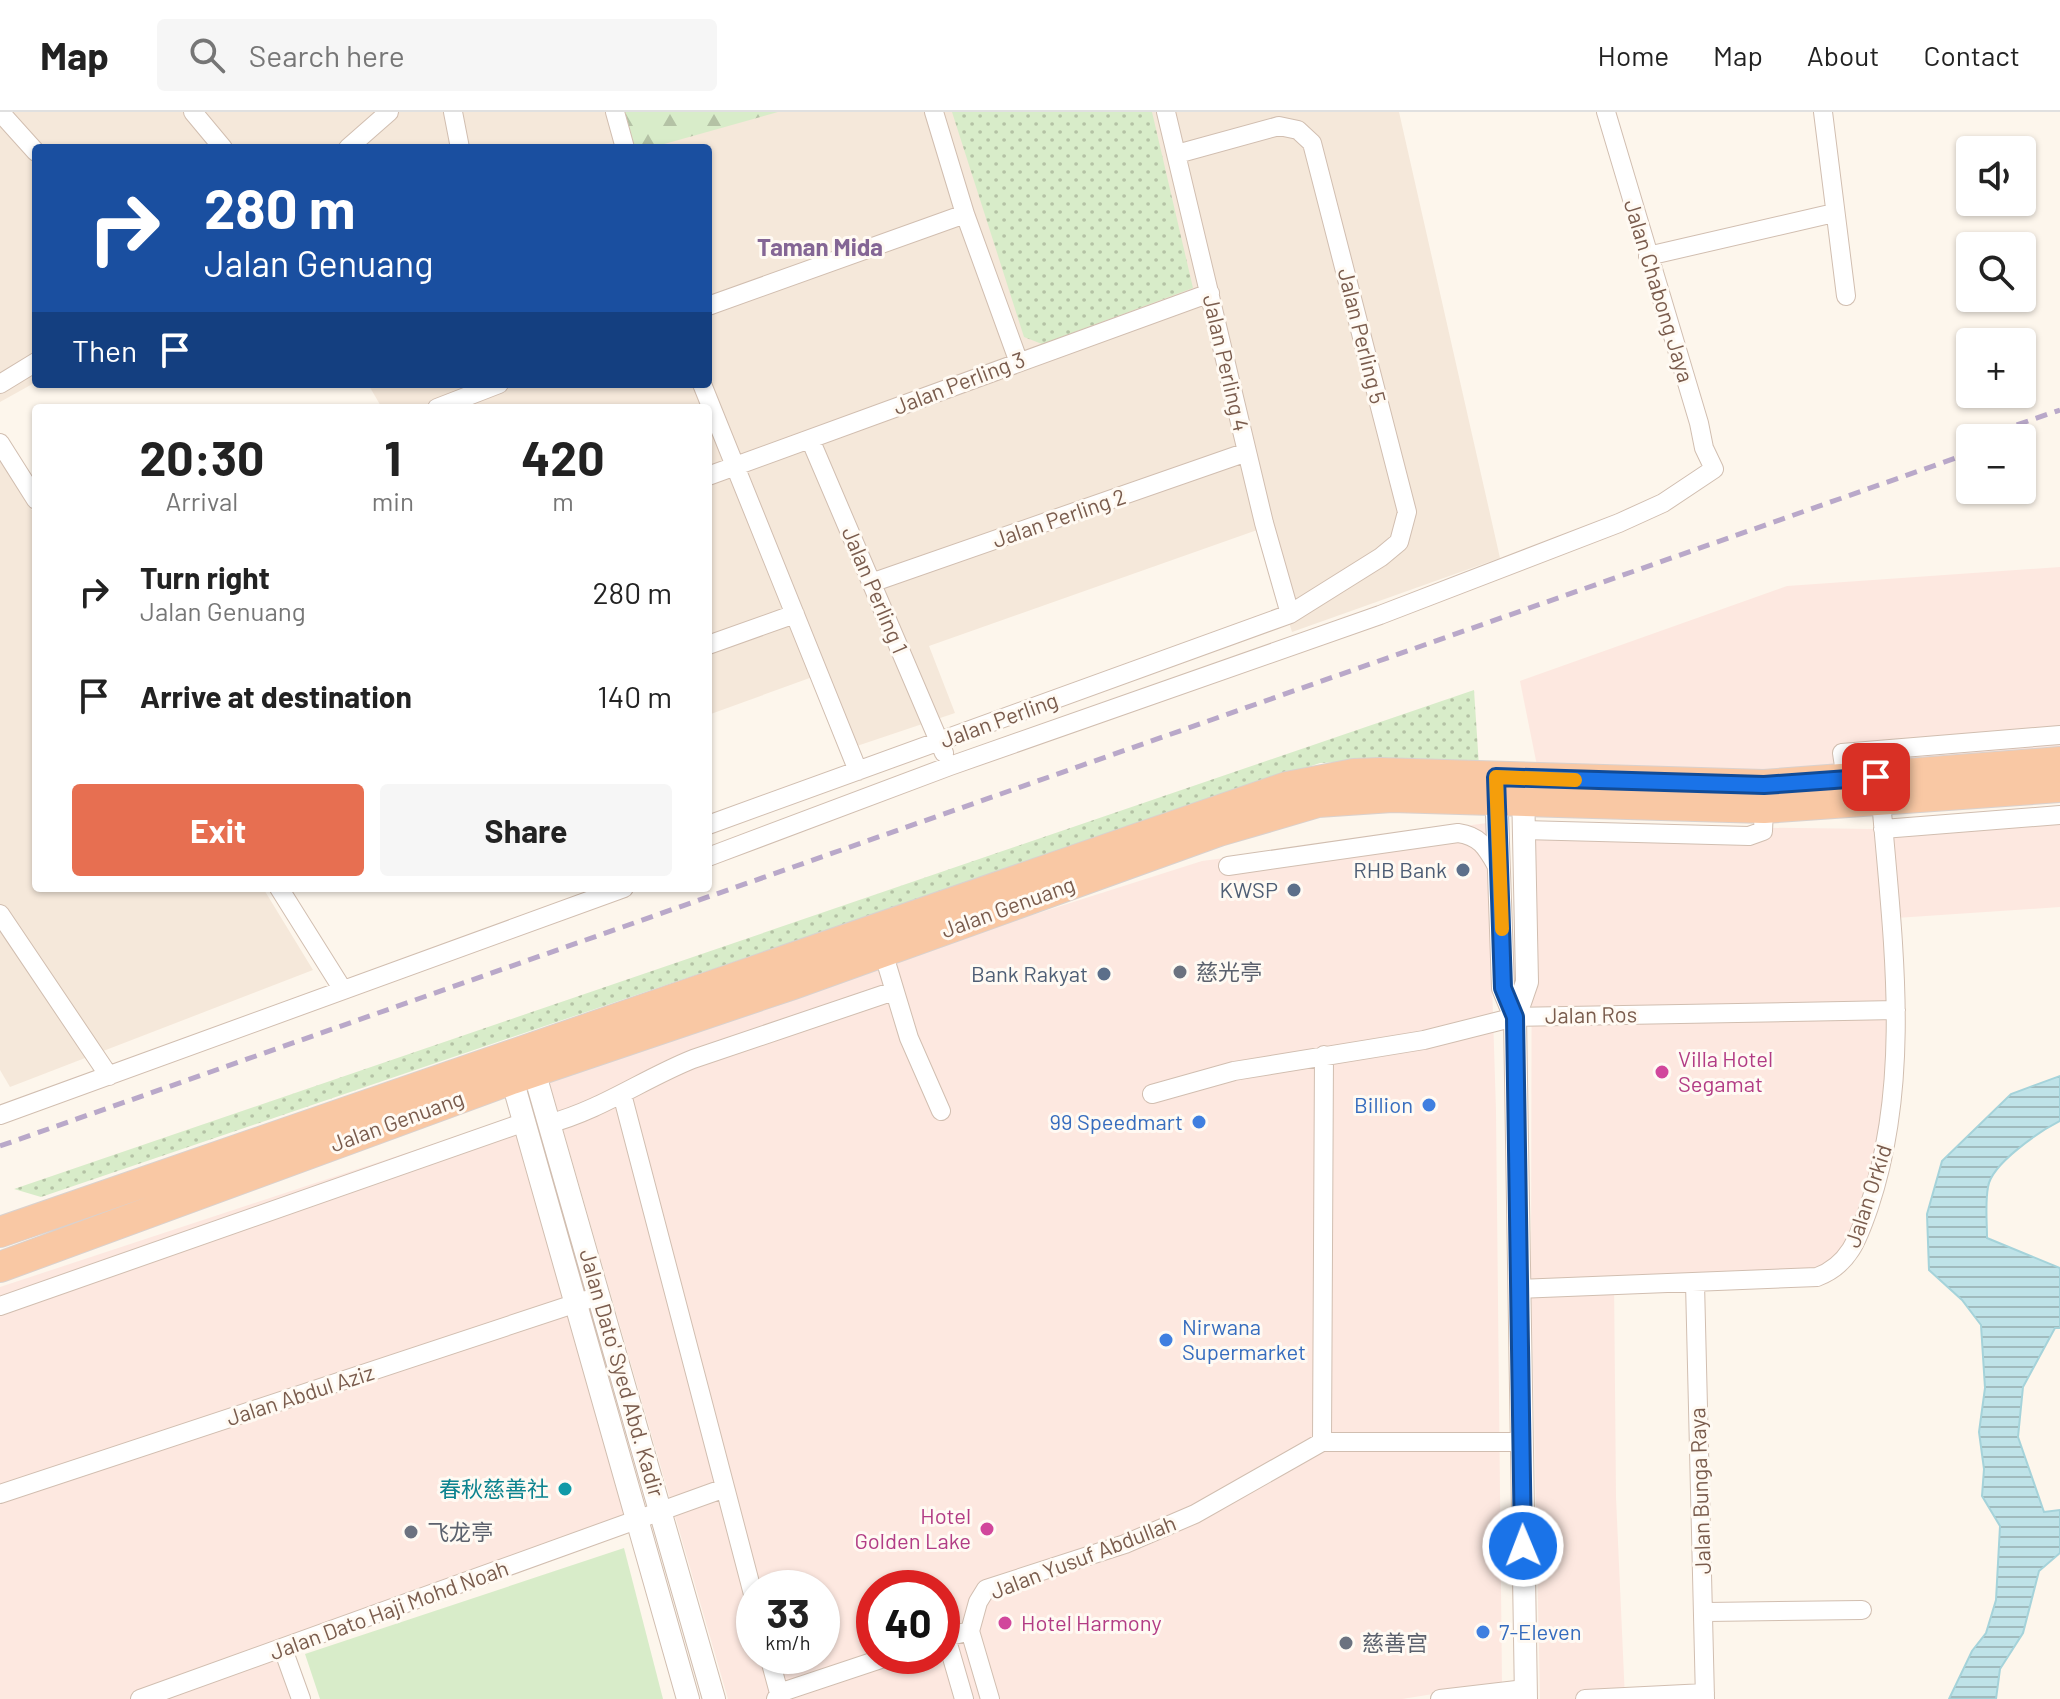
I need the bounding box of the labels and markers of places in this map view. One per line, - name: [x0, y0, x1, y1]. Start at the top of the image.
- pin: [1842, 743, 1910, 811]
- place label: RHB Bank: [1353, 856, 1447, 882]
- marker: RHB Bank: [1454, 861, 1472, 879]
- place label: KWSP: [1220, 876, 1278, 902]
- marker: KWSP: [1285, 881, 1303, 899]
- place label: 慈光亭: [1196, 958, 1262, 984]
- place label: Bank Rakyat: [971, 960, 1088, 986]
- marker: 慈光亭: [1171, 963, 1189, 981]
- marker: Bank Rakyat: [1095, 965, 1113, 983]
- place label: Villa Hotel Segamat: [1678, 1045, 1773, 1096]
- marker: Villa Hotel Segamat: [1653, 1063, 1671, 1081]
- place label: Billion: [1354, 1091, 1413, 1117]
- marker: Billion: [1420, 1096, 1438, 1114]
- place label: 99 Speedmart: [1050, 1108, 1183, 1134]
- marker: 99 Speedmart: [1190, 1113, 1208, 1131]
- place label: Nirwana Supermarket: [1182, 1313, 1306, 1364]
- marker: Nirwana Supermarket: [1157, 1331, 1175, 1349]
- place label: 春秋慈善社: [439, 1475, 549, 1501]
- marker: 春秋慈善社: [556, 1480, 574, 1498]
- place label: Hotel Golden Lake: [854, 1502, 971, 1553]
- place label: 飞龙亭: [427, 1518, 493, 1544]
- marker: Hotel Golden Lake: [978, 1520, 996, 1538]
- marker: 飞龙亭: [402, 1523, 420, 1541]
- place label: Hotel Harmony: [1021, 1609, 1162, 1635]
- marker: Hotel Harmony: [996, 1614, 1014, 1632]
- place label: 7-Eleven: [1499, 1618, 1582, 1644]
- marker: 7-Eleven: [1474, 1623, 1492, 1641]
- place label: 慈善宫: [1362, 1629, 1428, 1655]
- marker: 慈善宫: [1337, 1634, 1355, 1652]

